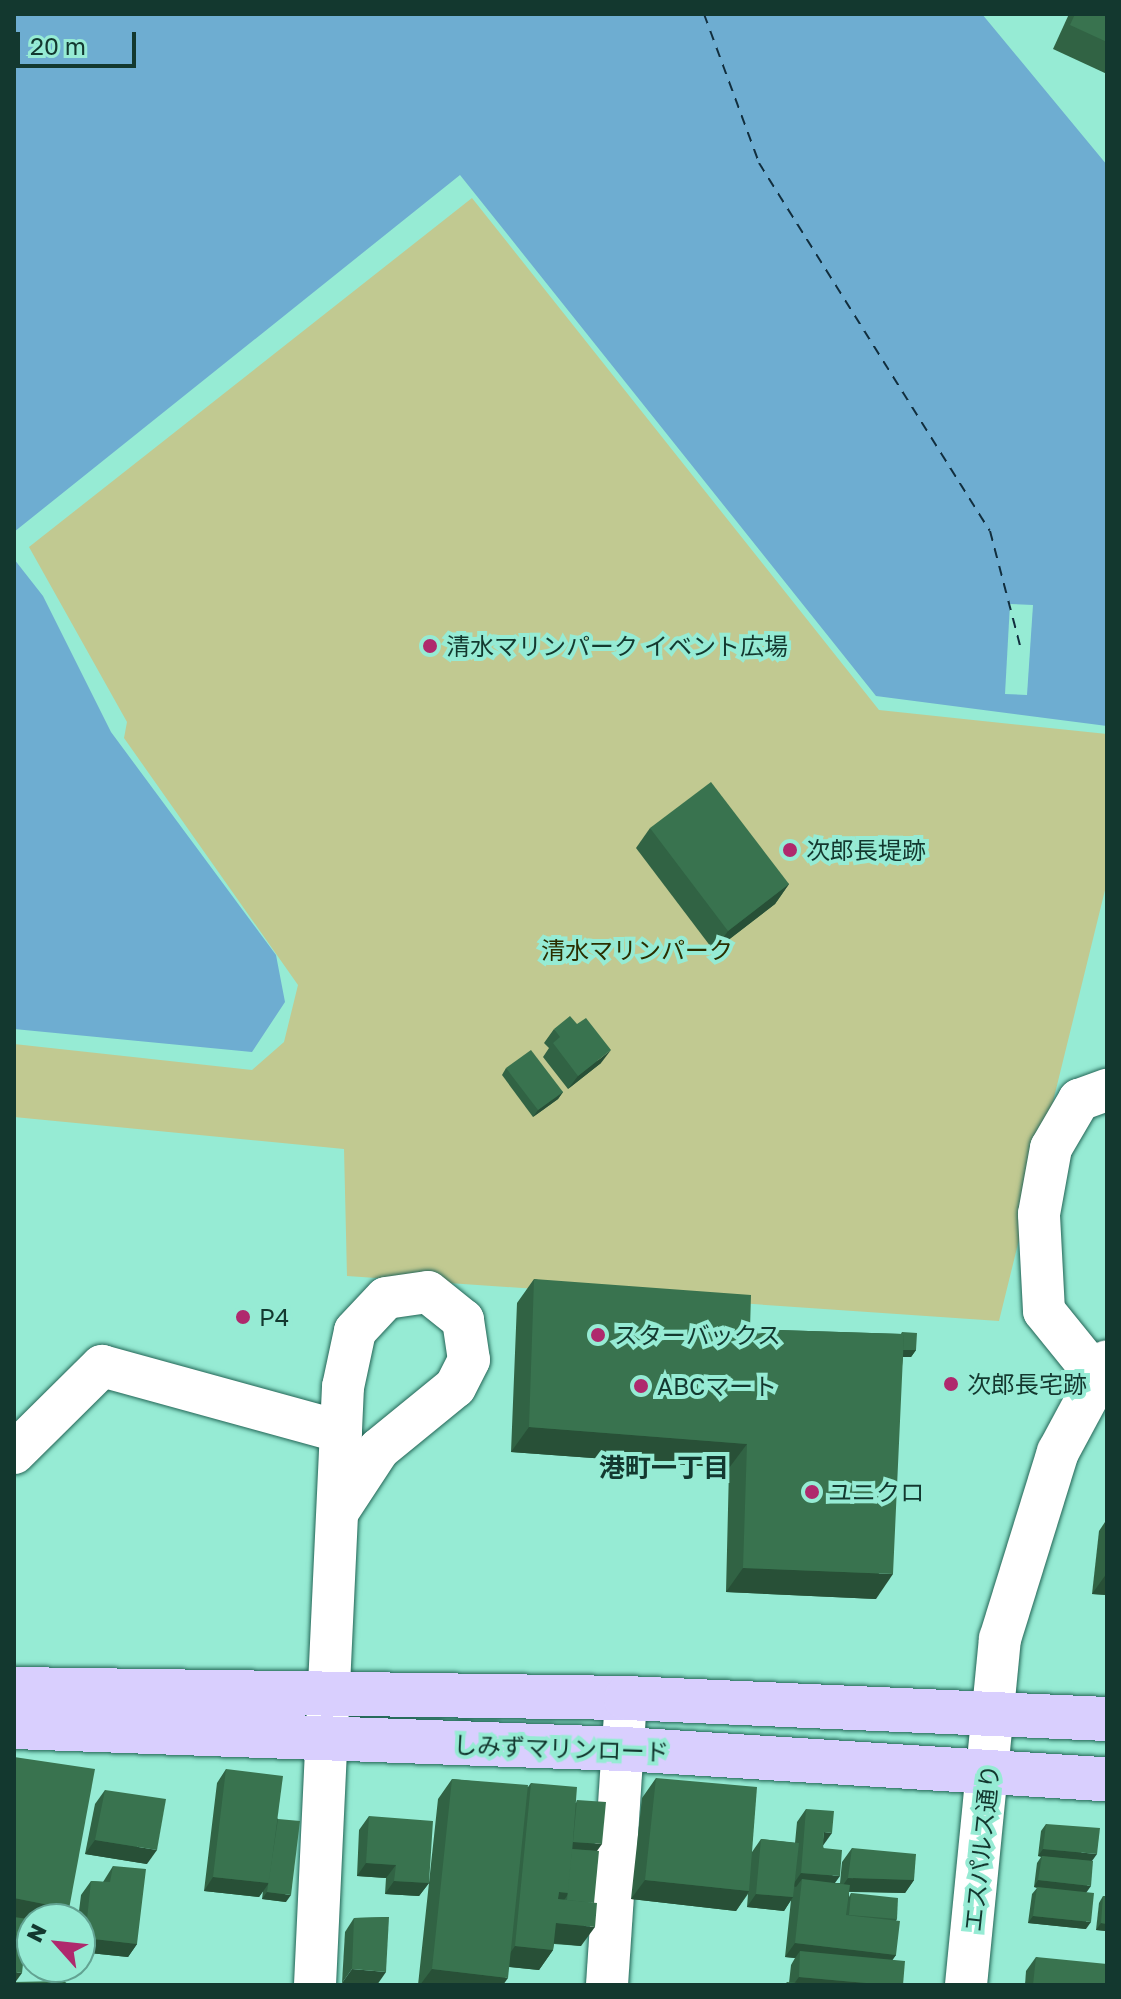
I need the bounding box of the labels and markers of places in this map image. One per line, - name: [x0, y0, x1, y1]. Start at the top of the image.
- place label: 清水マリンパーク イベント広場: [446, 632, 788, 660]
- marker: 清水マリンパーク イベント広場: [421, 637, 439, 655]
- place label: 次郎長堤跡: [806, 836, 926, 864]
- marker: 次郎長堤跡: [781, 841, 799, 859]
- place label: P4: [259, 1303, 289, 1331]
- marker: P4: [234, 1308, 252, 1326]
- place label: スターバックス: [614, 1321, 782, 1349]
- marker: スターバックス: [589, 1326, 607, 1344]
- place label: 次郎長宅跡: [967, 1370, 1087, 1398]
- place label: ABCマート: [657, 1372, 777, 1400]
- marker: 次郎長宅跡: [942, 1375, 960, 1393]
- marker: ABCマート: [632, 1377, 650, 1395]
- place label: ユニクロ: [828, 1478, 924, 1506]
- marker: ユニクロ: [803, 1483, 821, 1501]

